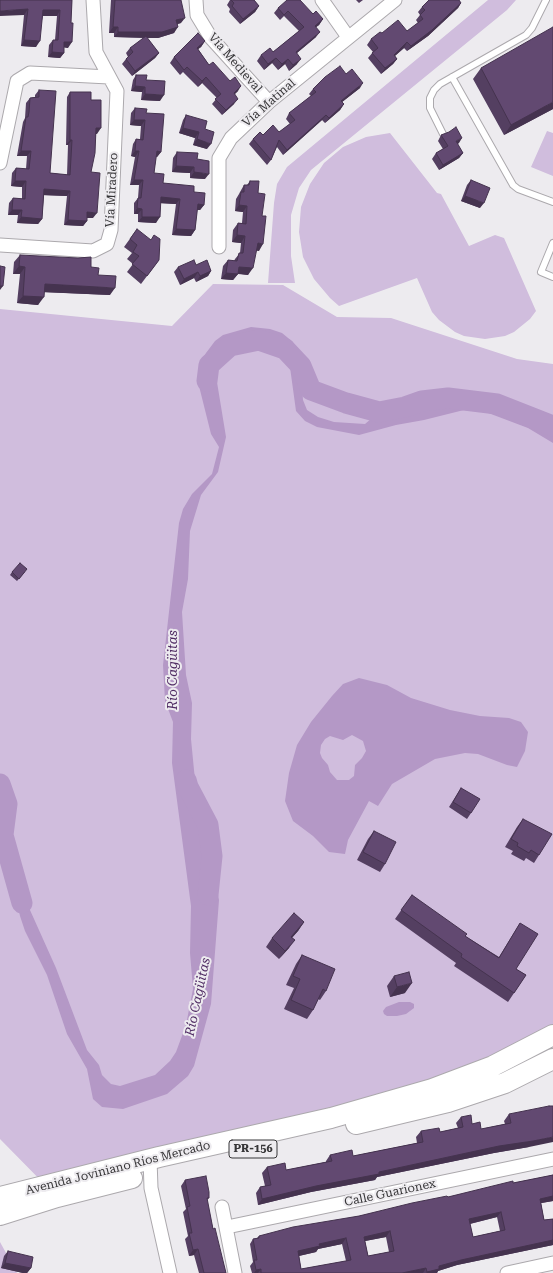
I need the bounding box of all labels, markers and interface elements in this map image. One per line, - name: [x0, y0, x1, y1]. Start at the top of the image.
- street label: Vía Medieval: [205, 30, 265, 96]
- street label: Vía Matinal: [239, 76, 299, 130]
- street label: Vía Miradero: [103, 152, 121, 228]
- water label: Río Cagüitas: [165, 630, 181, 710]
- water label: Río Cagüitas: [182, 956, 214, 1038]
- street label: Avenida Joviniano Ríos Mercado: [24, 1138, 212, 1198]
- road number: PR-156: [229, 1140, 277, 1158]
- street label: Calle Guarionex: [343, 1176, 437, 1210]

